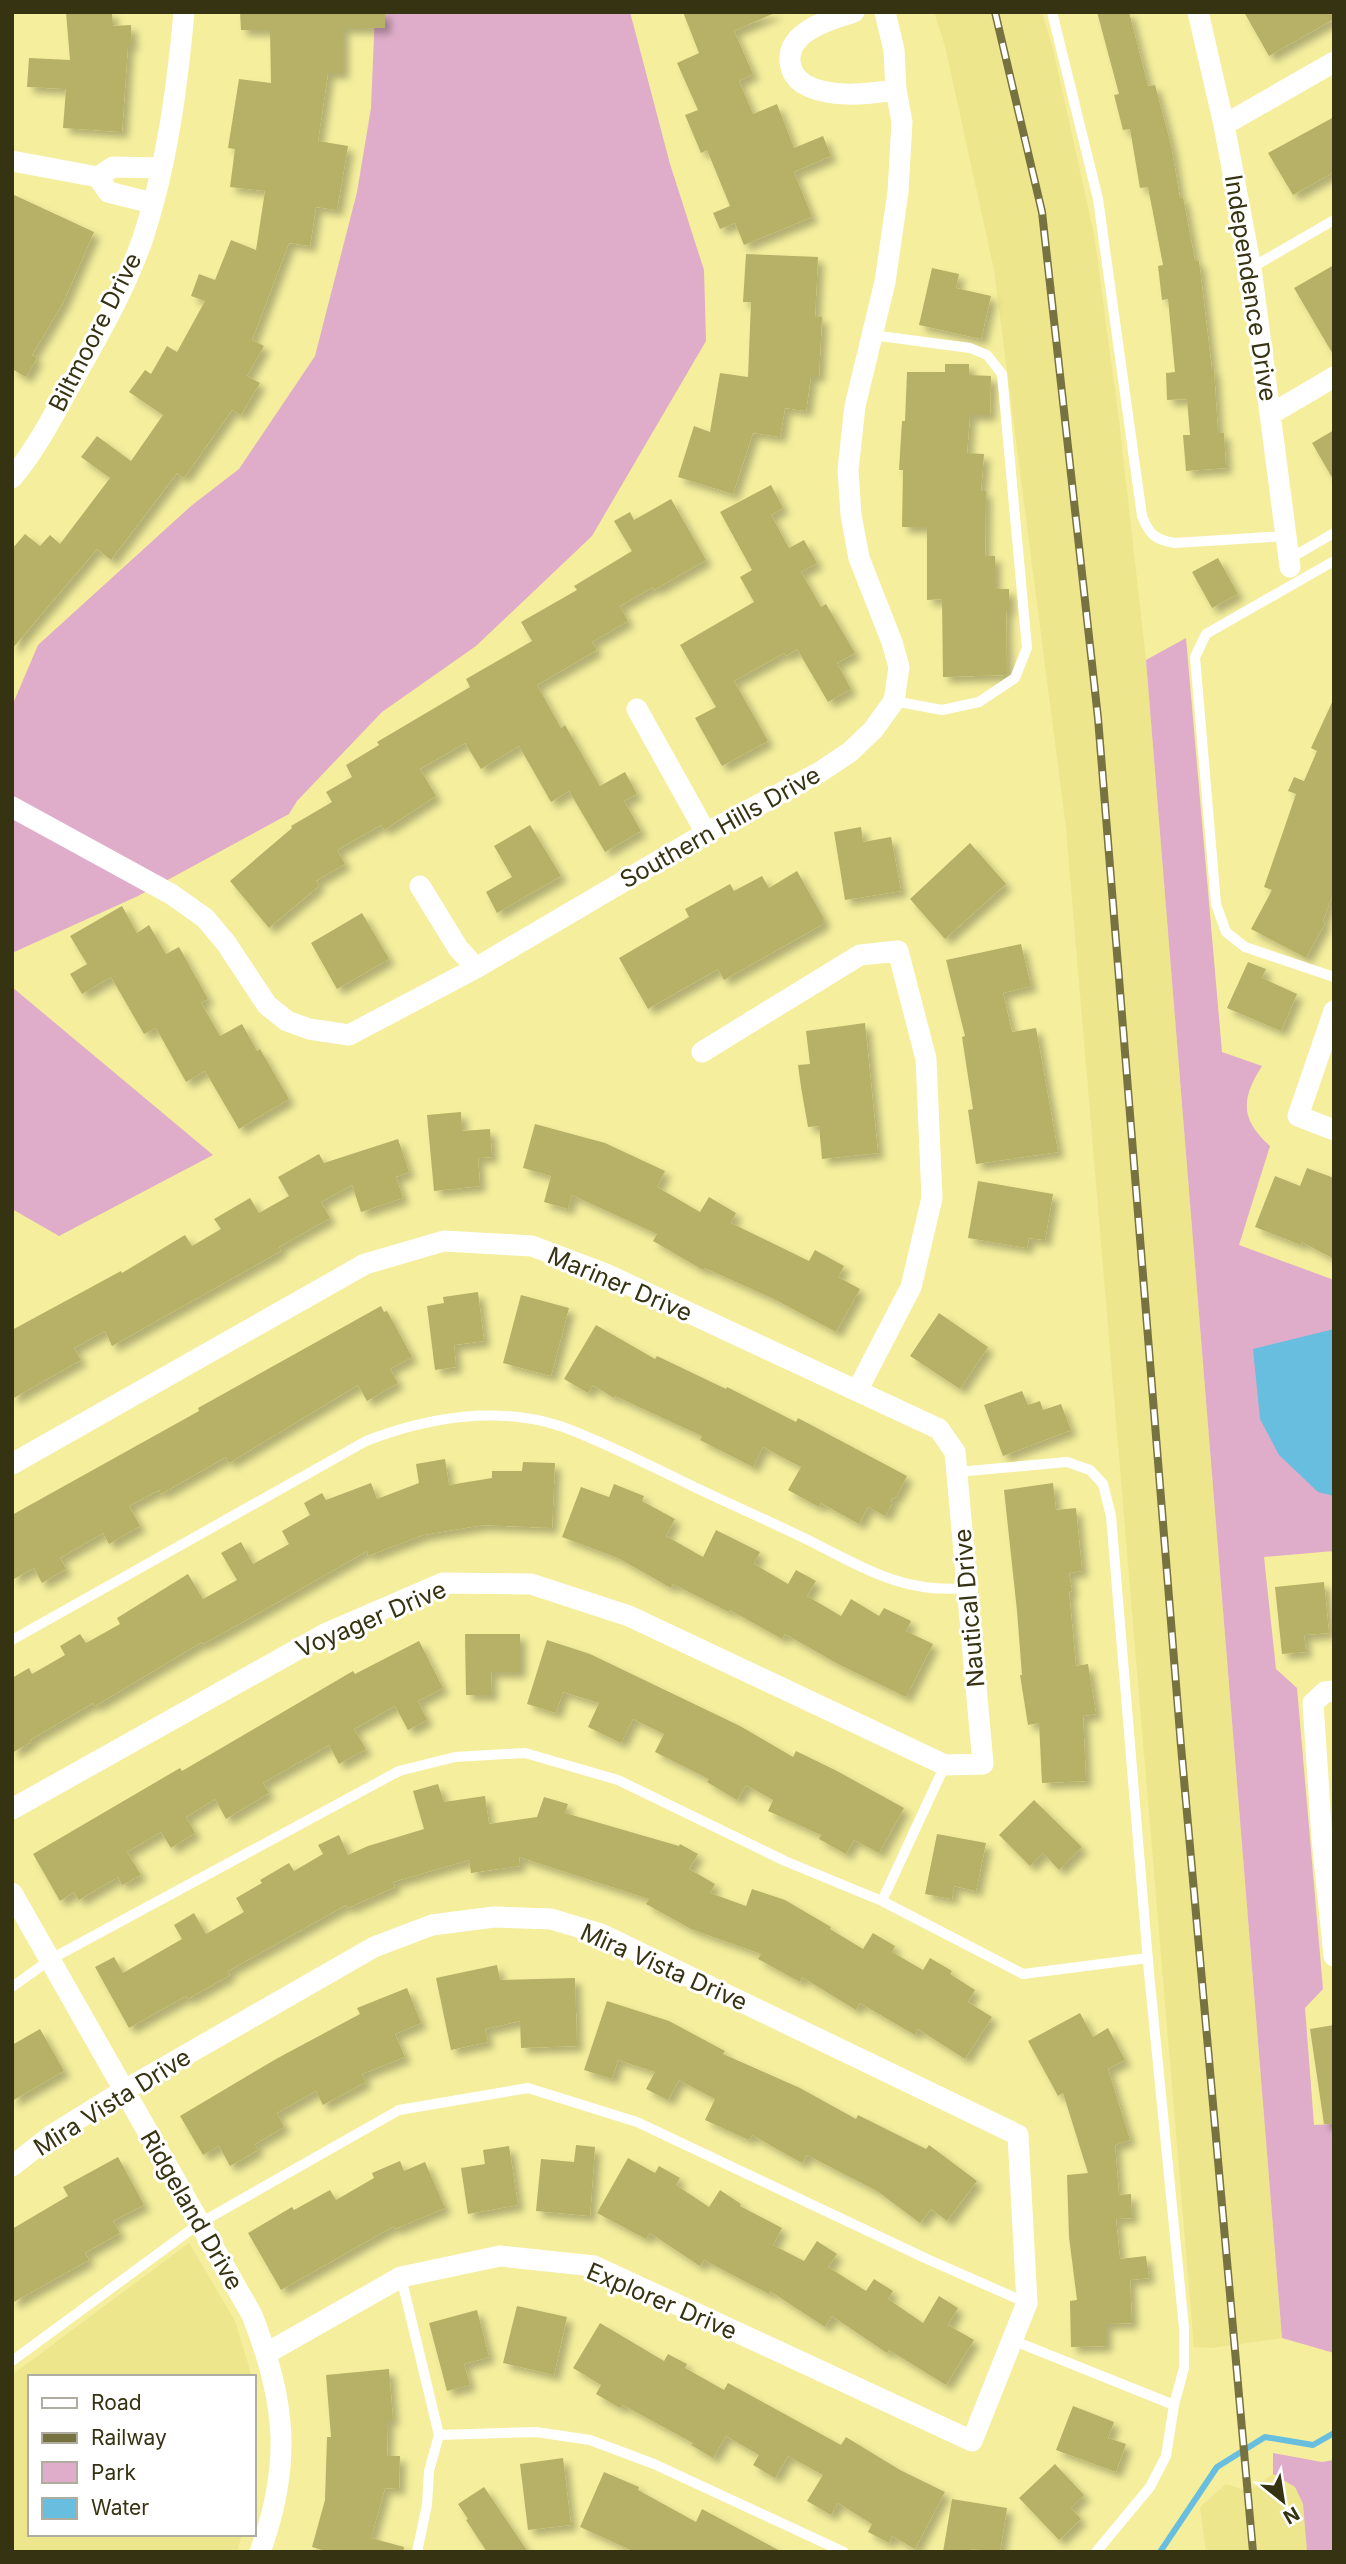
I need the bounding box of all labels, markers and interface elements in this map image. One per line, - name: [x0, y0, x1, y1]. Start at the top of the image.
- street label: Independence Drive: [1219, 173, 1283, 403]
- street label: Biltmoore Drive: [43, 248, 147, 416]
- street label: Southern Hills Drive: [615, 760, 825, 894]
- street label: Mariner Drive: [544, 1241, 696, 1327]
- street label: Nautical Drive: [948, 1528, 990, 1688]
- street label: Voyager Drive: [292, 1574, 450, 1664]
- street label: Mira Vista Drive: [576, 1917, 752, 2017]
- street label: Mira Vista Drive: [28, 2042, 196, 2162]
- street label: Ridgeland Drive: [135, 2125, 249, 2295]
- street label: Explorer Drive: [583, 2256, 741, 2346]
- legend: [28, 2375, 256, 2536]
- text: Road: [91, 2390, 142, 2415]
- text: Railway: [91, 2425, 167, 2450]
- text: Park: [91, 2460, 136, 2485]
- north arrow: [1248, 2466, 1318, 2536]
- text: Water: [91, 2495, 149, 2520]
- text: N: [1279, 2502, 1303, 2529]

